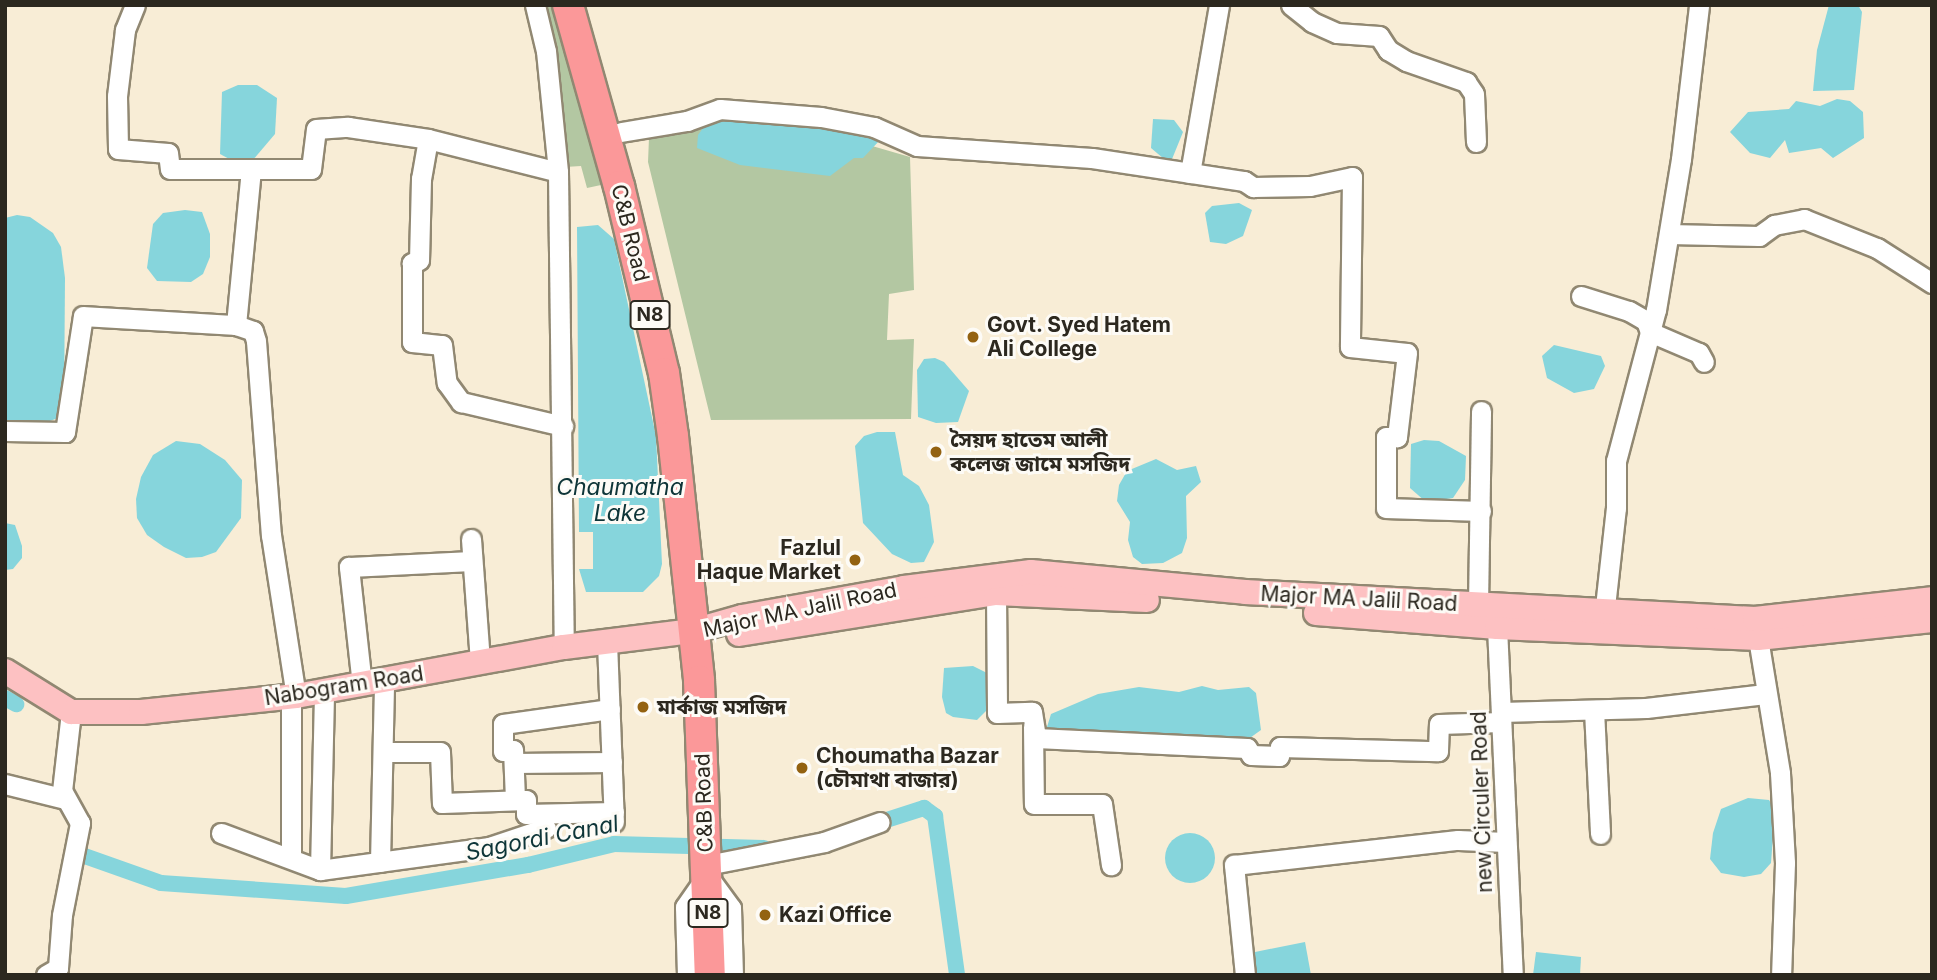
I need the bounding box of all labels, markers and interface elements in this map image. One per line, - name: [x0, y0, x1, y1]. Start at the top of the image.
- street label: C&B Road: [606, 182, 654, 284]
- road number: N8: [629, 300, 671, 330]
- place label: Govt. Syed Hatem Ali College: [987, 312, 1172, 362]
- marker: Govt. Syed Hatem Ali College: [965, 329, 981, 345]
- place label: সৈয়দ হাতেম আলী কলেজ জামে মসজিদ: [950, 427, 1130, 477]
- marker: সৈয়দ হাতেম আলী কলেজ জামে মসজিদ: [928, 444, 944, 460]
- water label: Chaumatha Lake: [556, 473, 684, 527]
- place label: Fazlul Haque Market: [697, 535, 841, 585]
- marker: Fazlul Haque Market: [847, 552, 863, 568]
- street label: Major MA Jalil Road: [701, 577, 899, 643]
- street label: Major MA Jalil Road: [1260, 581, 1458, 617]
- street label: Nabogram Road: [263, 661, 425, 711]
- place label: মার্কাজ মসজিদ: [657, 694, 786, 720]
- marker: মার্কাজ মসজিদ: [635, 699, 651, 715]
- street label: new Circuler Road: [1466, 711, 1498, 893]
- place label: Choumatha Bazar (চৌমাথা বাজার): [816, 743, 999, 793]
- street label: C&B Road: [690, 753, 718, 853]
- marker: Choumatha Bazar (চৌমাথা বাজার): [794, 760, 810, 776]
- water label: Sagordi Canal: [463, 810, 621, 866]
- road number: N8: [687, 897, 729, 928]
- place label: Kazi Office: [779, 902, 892, 928]
- marker: Kazi Office: [757, 907, 773, 923]

